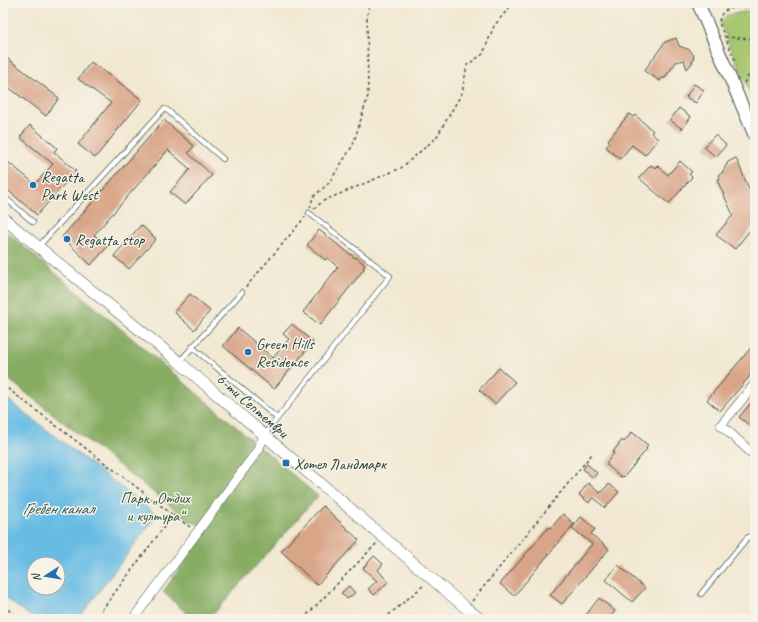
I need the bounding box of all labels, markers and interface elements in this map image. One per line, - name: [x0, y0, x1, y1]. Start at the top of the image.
- place label: Regatta Park West: [41, 167, 99, 205]
- marker: Regatta Park West: [28, 180, 38, 190]
- place label: Regatta stop: [75, 230, 145, 250]
- marker: Regatta stop: [62, 234, 72, 244]
- place label: Green Hills Residence: [256, 334, 315, 372]
- marker: Green Hills Residence: [243, 347, 253, 357]
- street label: 6-ти Септември: [212, 369, 293, 443]
- place label: Хотел Ландмарк: [294, 454, 388, 474]
- marker: Хотел Ландмарк: [281, 458, 291, 468]
- park label: Парк „Отдих и култура“: [120, 488, 191, 526]
- water label: Гребен канал: [22, 498, 96, 519]
- north arrow: [26, 556, 66, 596]
- text: N: [28, 571, 44, 583]

